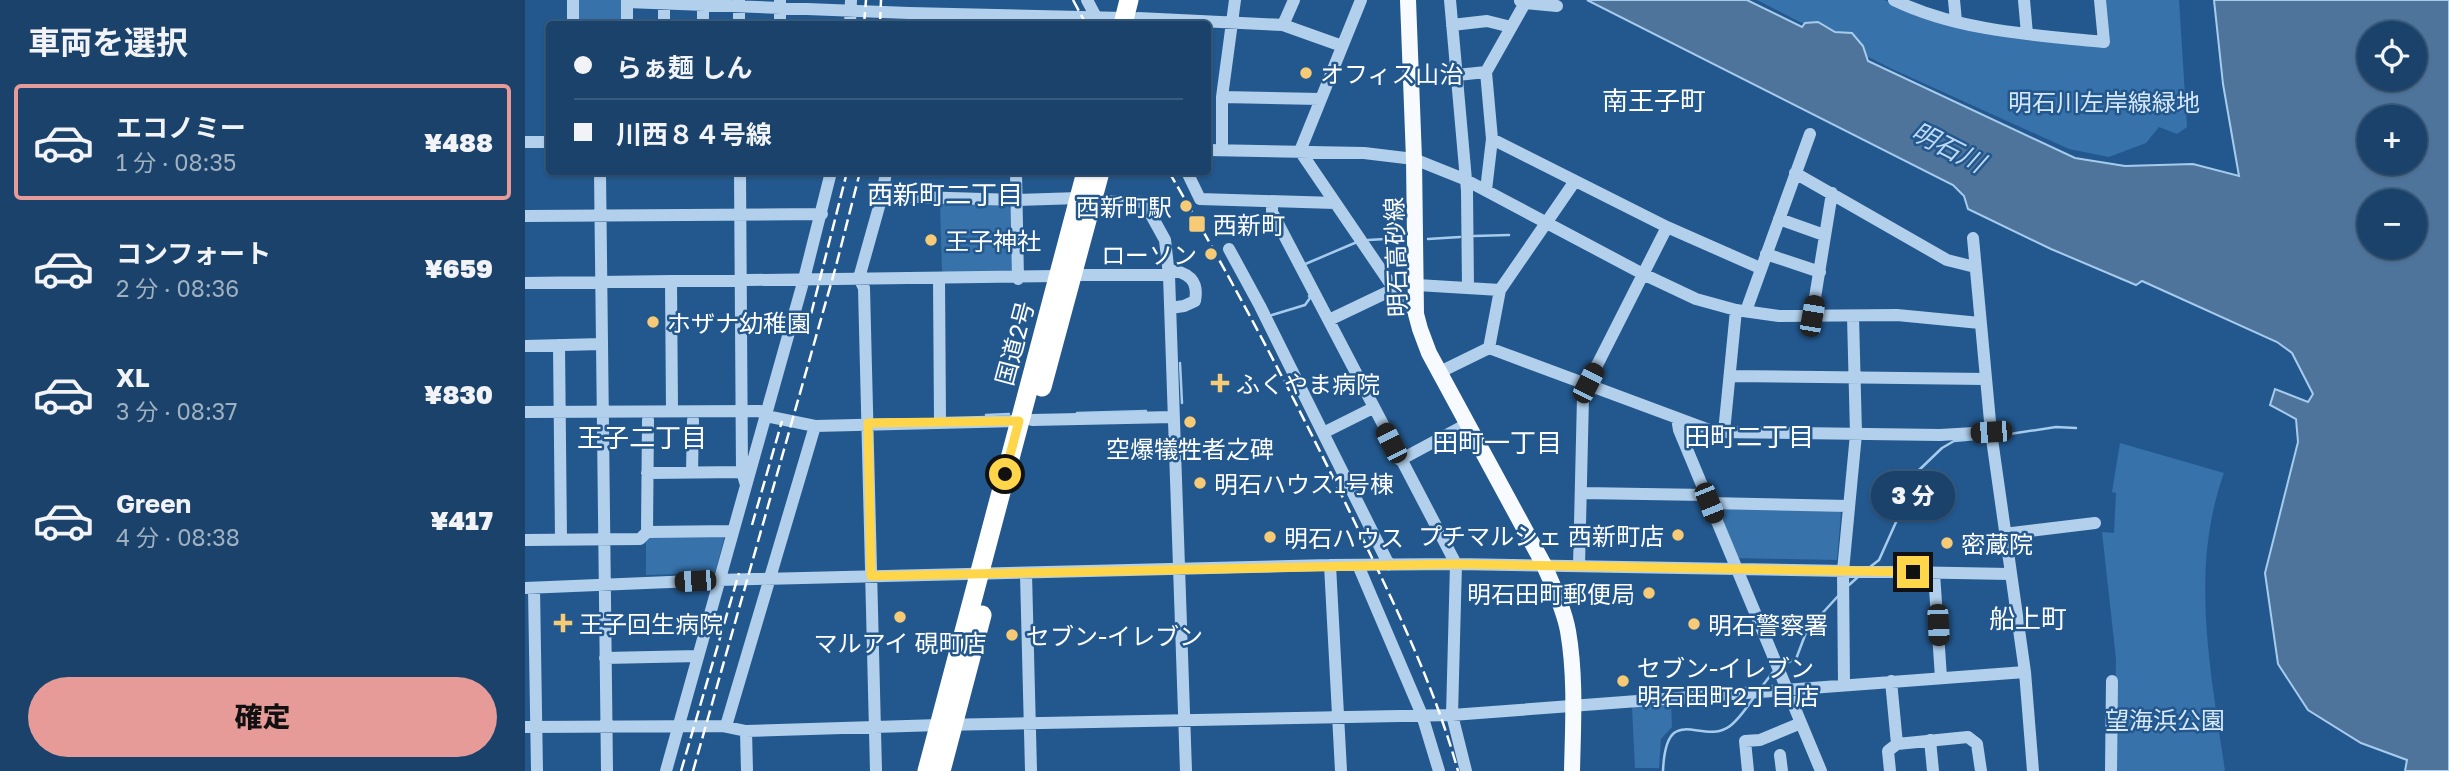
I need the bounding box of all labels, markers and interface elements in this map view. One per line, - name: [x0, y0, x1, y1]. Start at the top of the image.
- map controls: [2357, 21, 2427, 259]
- button: locate: [2357, 21, 2427, 91]
- text: 車両を選択: [28, 23, 188, 61]
- text: らぁ麺 しん: [616, 52, 753, 83]
- place label: オフィス山治: [1320, 59, 1464, 88]
- marker: オフィス山治: [1298, 65, 1314, 81]
- district label: 南王子町: [1602, 85, 1706, 116]
- park label: 明石川左岸線緑地: [2008, 87, 2200, 116]
- button: +: [2357, 105, 2427, 175]
- icon: car: [32, 111, 95, 174]
- text: エコノミー: [116, 112, 246, 143]
- water label: 明石川: [1906, 115, 1992, 180]
- text: 川西８４号線: [616, 119, 772, 150]
- text: ¥488: [424, 127, 493, 158]
- text: 1 分 · 08:35: [116, 148, 236, 176]
- district label: 西新町二丁目: [867, 179, 1023, 210]
- button: −: [2357, 189, 2427, 259]
- place label: 西新町駅: [1076, 192, 1172, 221]
- street label: 明石高砂線: [1378, 197, 1412, 317]
- marker: 西新町駅: [1178, 198, 1194, 214]
- place label: 西新町: [1213, 210, 1285, 239]
- marker: 西新町: [1187, 214, 1207, 234]
- place label: 王子神社: [945, 226, 1041, 255]
- marker: 王子神社: [923, 232, 939, 248]
- icon: car: [32, 237, 95, 300]
- text: コンフォート: [116, 238, 271, 269]
- place label: ローソン: [1101, 240, 1197, 269]
- marker: ローソン: [1203, 246, 1219, 262]
- text: ¥659: [424, 253, 493, 284]
- text: 2 分 · 08:36: [116, 274, 239, 302]
- car: [1799, 293, 1826, 339]
- street label: 国道2号: [989, 298, 1039, 388]
- place label: ホザナ幼稚園: [667, 308, 811, 337]
- marker: ホザナ幼稚園: [645, 314, 661, 330]
- car: [1570, 360, 1607, 406]
- text: XL: [116, 362, 150, 393]
- icon: car: [32, 363, 95, 426]
- place label: ふくやま病院: [1236, 369, 1380, 398]
- marker: ふくやま病院: [1210, 373, 1230, 393]
- text: ¥830: [424, 379, 493, 410]
- text: 3 分 · 08:37: [116, 397, 237, 425]
- marker: 空爆犠牲者之碑: [1182, 414, 1198, 430]
- car: [1373, 420, 1410, 466]
- car: [1970, 420, 2013, 444]
- district label: 田町二丁目: [1684, 421, 1814, 452]
- district label: 王子二丁目: [577, 422, 707, 453]
- district label: 田町一丁目: [1432, 427, 1562, 458]
- place label: 空爆犠牲者之碑: [1106, 434, 1274, 463]
- route start: [989, 458, 1021, 490]
- place label: 明石ハウス1号棟: [1214, 469, 1394, 498]
- callout: 3 分: [1871, 470, 1955, 520]
- marker: 明石ハウス1号棟: [1192, 475, 1208, 491]
- car: [1692, 480, 1727, 526]
- text: 3 分: [1891, 481, 1935, 509]
- text: Green: [116, 488, 191, 519]
- icon: car: [32, 489, 95, 552]
- text: ¥417: [430, 505, 493, 536]
- place label: プチマルシェ 西新町店: [1418, 521, 1664, 550]
- text: 4 分 · 08:38: [116, 523, 240, 551]
- place label: 明石ハウス: [1284, 523, 1404, 552]
- marker: プチマルシェ 西新町店: [1670, 527, 1686, 543]
- marker: 明石ハウス: [1262, 529, 1278, 545]
- place label: 密蔵院: [1961, 529, 2033, 558]
- marker: 密蔵院: [1939, 535, 1955, 551]
- route end: [1897, 556, 1929, 588]
- car: [674, 569, 717, 593]
- place label: 明石田町郵便局: [1467, 579, 1635, 608]
- marker: 明石田町郵便局: [1641, 585, 1657, 601]
- car: [1927, 603, 1950, 647]
- district label: 船上町: [1989, 603, 2067, 634]
- place label: 王子回生病院: [579, 609, 723, 638]
- marker: マルアイ 硯町店: [892, 609, 908, 625]
- place label: 明石警察署: [1708, 610, 1828, 639]
- marker: 王子回生病院: [553, 613, 573, 633]
- marker: 明石警察署: [1686, 616, 1702, 632]
- place label: セブン-イレブン: [1026, 621, 1203, 650]
- marker: セブン-イレブン: [1004, 627, 1020, 643]
- place label: マルアイ 硯町店: [814, 628, 986, 657]
- place label: セブン-イレブン 明石田町2丁目店: [1637, 653, 1819, 710]
- marker: セブン-イレブン 明石田町2丁目店: [1615, 673, 1631, 689]
- button: 確定: [28, 677, 497, 757]
- park label: 望海浜公園: [2105, 705, 2225, 734]

